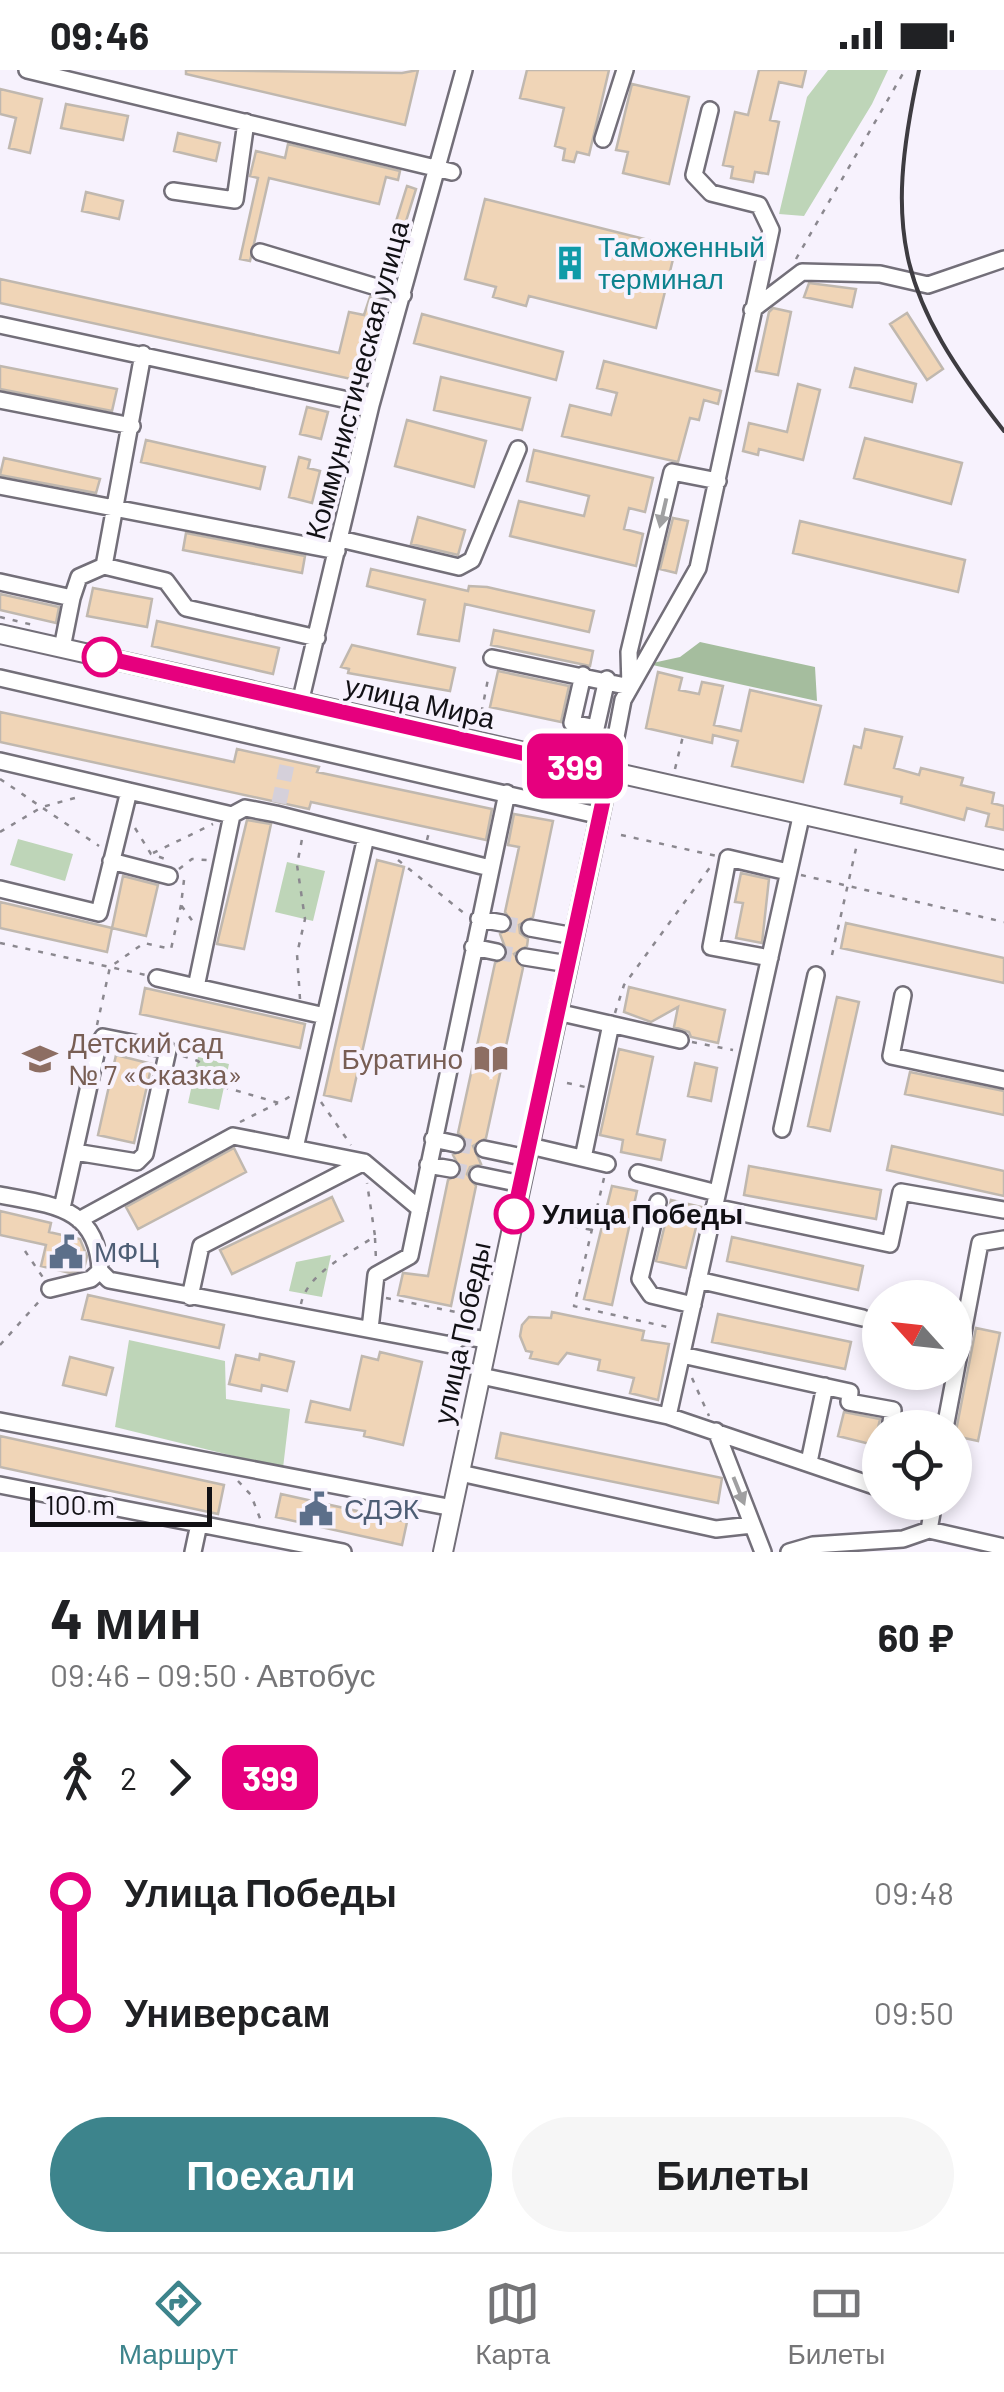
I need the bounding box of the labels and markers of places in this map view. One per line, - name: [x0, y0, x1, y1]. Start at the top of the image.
- place label: Таможенный терминал: [598, 229, 765, 295]
- building icon: Таможенный терминал: [551, 244, 589, 282]
- unlabelled marker: [83, 638, 121, 676]
- place label: Детский сад № 7 «Сказка»: [68, 1025, 242, 1091]
- school or university icon: Детский сад № 7 «Сказка»: [21, 1040, 59, 1078]
- library icon: Буратино: [472, 1040, 510, 1078]
- place label: Буратино: [342, 1041, 463, 1075]
- marker: Улица Победы: [495, 1195, 533, 1233]
- place label: Улица Победы: [542, 1196, 743, 1230]
- public building icon: МФЦ: [47, 1233, 85, 1271]
- place label: МФЦ: [94, 1234, 159, 1268]
- public building icon: СДЭК: [297, 1490, 335, 1528]
- place label: СДЭК: [344, 1491, 420, 1525]

